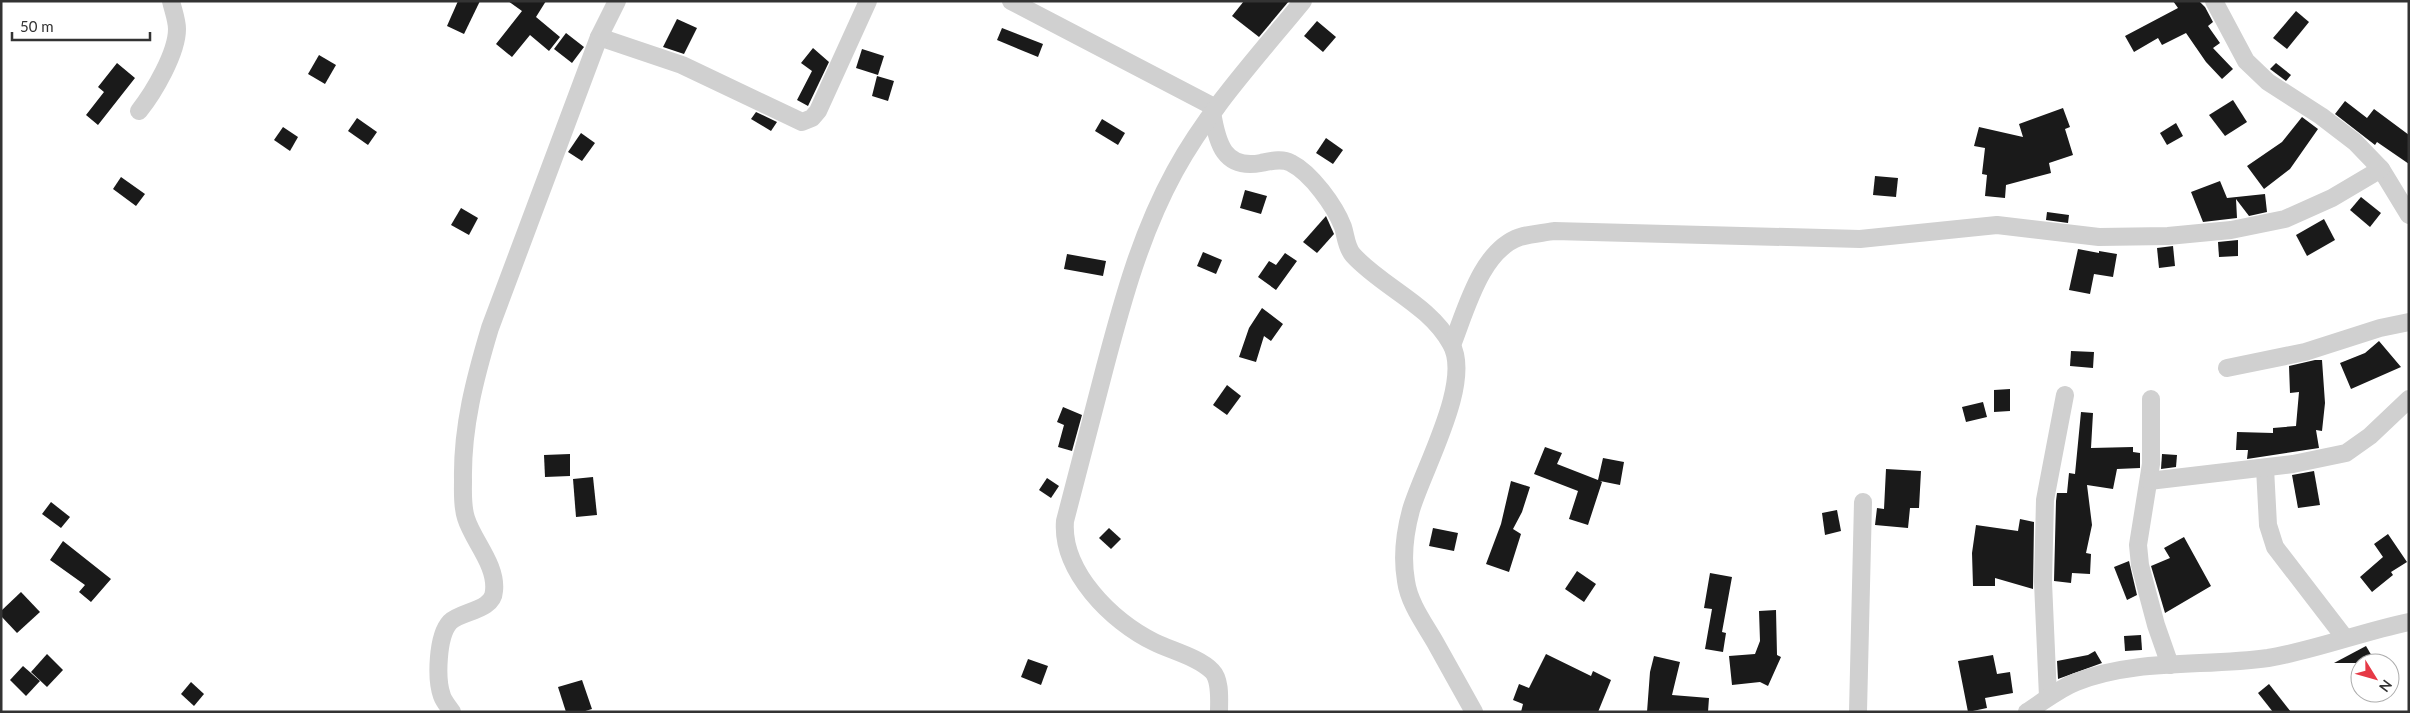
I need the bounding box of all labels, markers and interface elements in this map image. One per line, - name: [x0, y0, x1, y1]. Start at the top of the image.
- scale bar: [12, 10, 150, 42]
- text: 50 m: [20, 17, 54, 35]
- north arrow: [2350, 653, 2400, 703]
- text: N: [2376, 677, 2396, 696]

